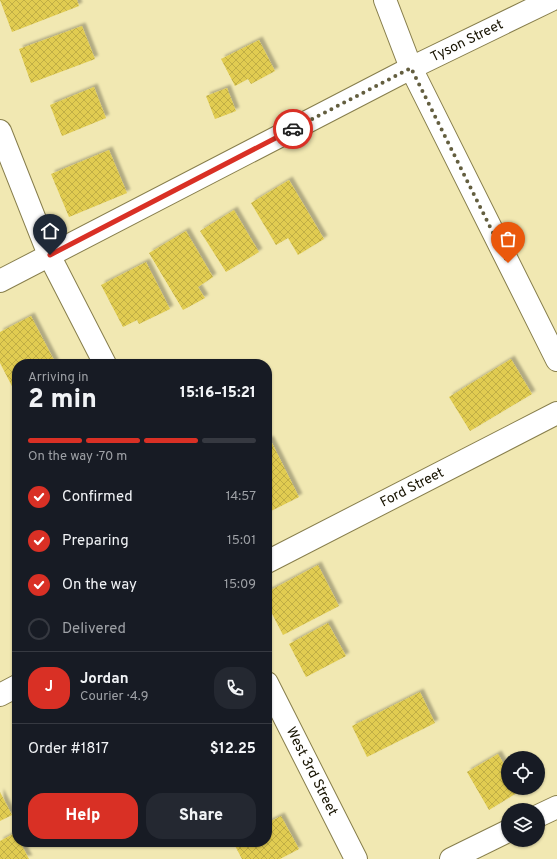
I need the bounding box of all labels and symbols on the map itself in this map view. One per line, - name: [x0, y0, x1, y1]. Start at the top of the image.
- street label: Tyson Street: [428, 16, 506, 66]
- courier: [273, 109, 313, 149]
- pin: [33, 214, 67, 255]
- pin: [491, 222, 525, 263]
- street label: Ford Street: [377, 464, 447, 511]
- street label: West 3rd Street: [282, 724, 341, 819]

